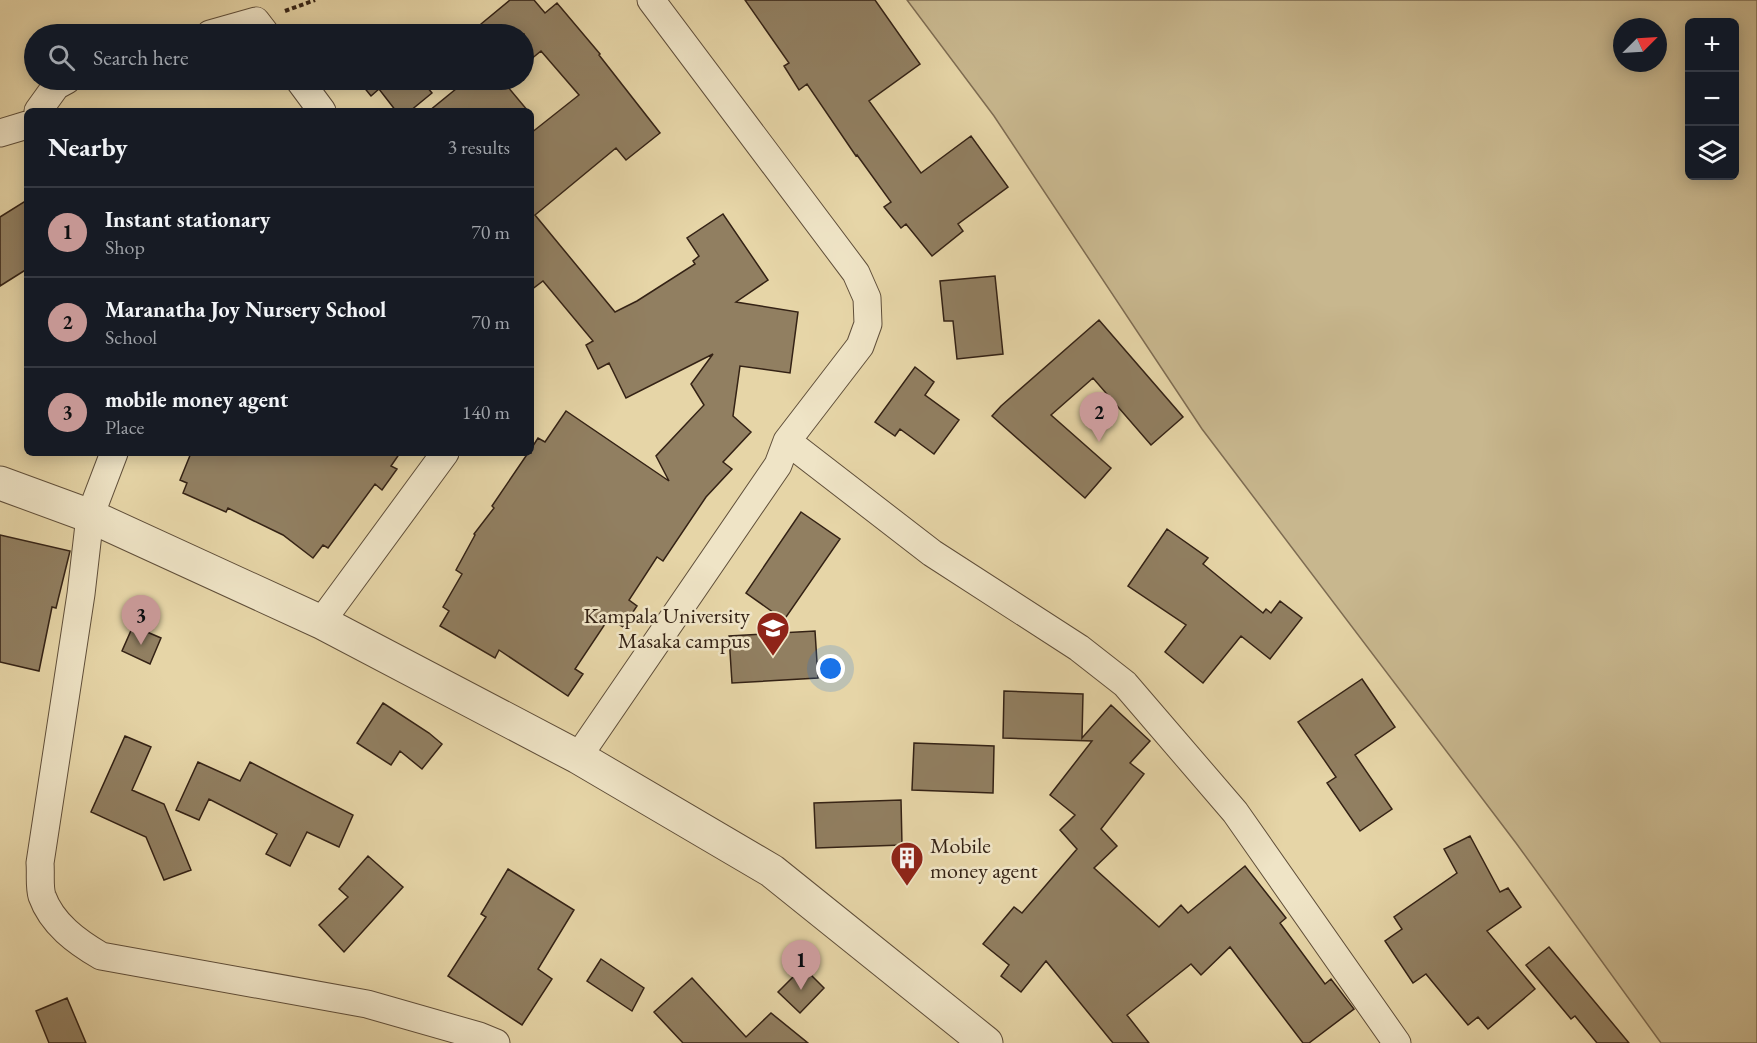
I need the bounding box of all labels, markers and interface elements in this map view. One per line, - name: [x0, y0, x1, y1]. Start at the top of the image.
- north arrow: [1613, 18, 1667, 72]
- map controls: [1685, 18, 1739, 180]
- button: +: [1685, 18, 1739, 72]
- search box: [24, 24, 534, 90]
- icon: search: [45, 41, 78, 74]
- text: Search here: [93, 43, 188, 72]
- button: −: [1685, 72, 1739, 126]
- button: layers: [1685, 126, 1739, 180]
- text: Nearby: [48, 130, 128, 164]
- text: 3 results: [447, 134, 510, 160]
- text: Instant stationary: [105, 205, 270, 234]
- text: 1: [62, 219, 73, 245]
- text: 70 m: [471, 219, 510, 245]
- text: Shop: [105, 234, 145, 260]
- text: Maranatha Joy Nursery School: [105, 295, 386, 324]
- text: 2: [62, 309, 73, 335]
- text: 70 m: [471, 309, 510, 335]
- text: School: [105, 324, 157, 350]
- text: mobile money agent: [105, 385, 288, 414]
- pin: 2: [1080, 392, 1118, 442]
- text: 3: [62, 399, 73, 425]
- text: 140 m: [462, 399, 510, 425]
- text: Place: [105, 414, 144, 440]
- pin: 3: [122, 596, 160, 645]
- place label: Kampala University Masaka campus: [584, 601, 750, 655]
- school or university icon: Kampala University Masaka campus: [755, 610, 791, 657]
- your location: [816, 654, 845, 683]
- place label: Mobile money agent: [930, 831, 1038, 885]
- building icon: Mobile money agent: [889, 840, 925, 887]
- pin: 1: [782, 940, 820, 990]

